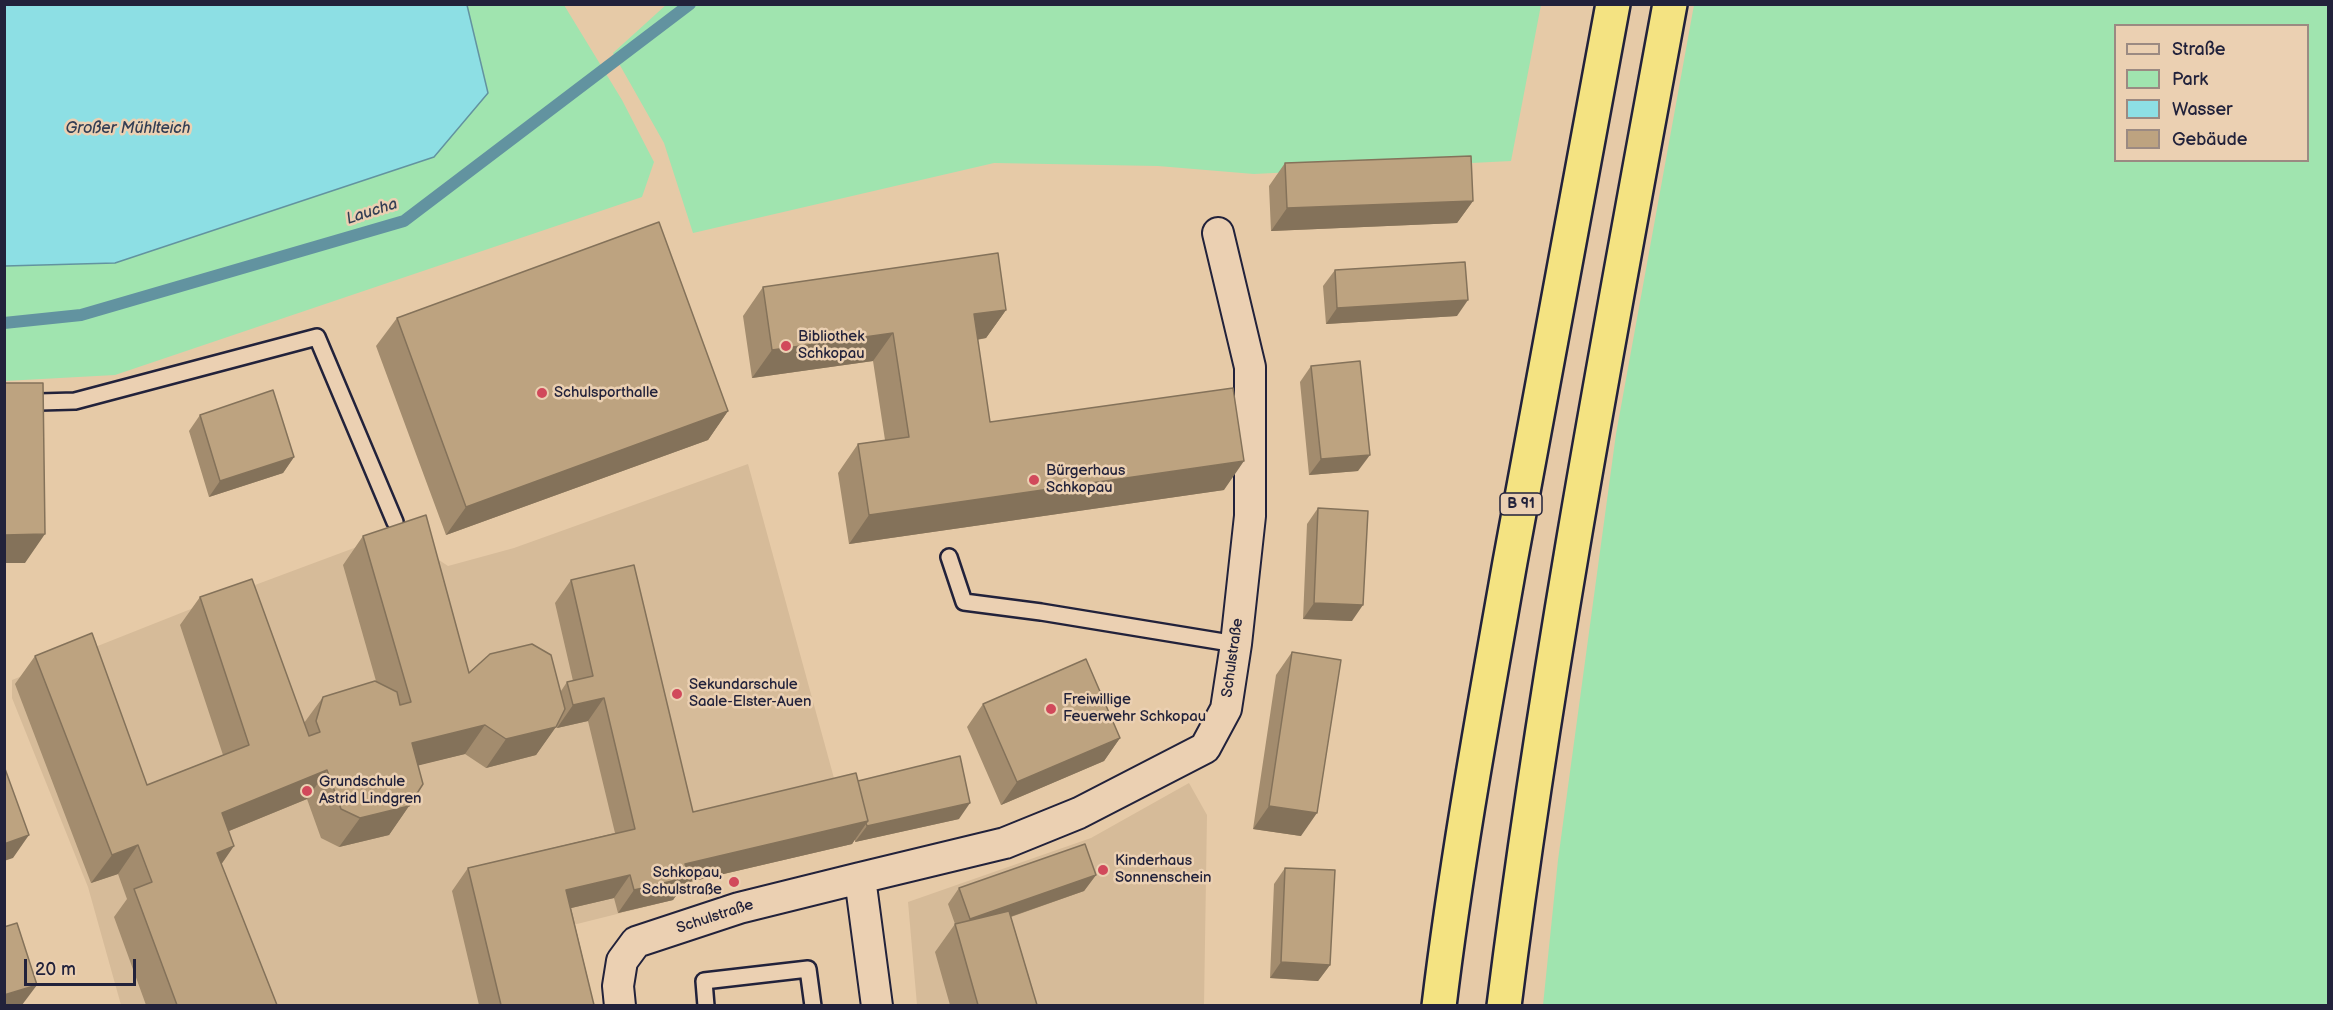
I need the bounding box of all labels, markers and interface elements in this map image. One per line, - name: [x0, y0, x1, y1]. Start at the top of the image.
- legend: [2114, 24, 2309, 162]
- text: Straße: [2172, 39, 2225, 60]
- text: Park: [2172, 69, 2208, 90]
- text: Wasser: [2172, 99, 2233, 120]
- water label: Großer Mühlteich: [66, 119, 190, 139]
- text: Gebäude: [2172, 129, 2248, 150]
- water label: Laucha: [344, 195, 400, 229]
- place label: Bibliothek Schkopau: [798, 328, 865, 363]
- marker: Bibliothek Schkopau: [779, 339, 793, 353]
- place label: Schulsporthalle: [554, 384, 658, 402]
- marker: Schulsporthalle: [535, 386, 549, 400]
- place label: Bürgerhaus Schkopau: [1046, 462, 1125, 497]
- marker: Bürgerhaus Schkopau: [1027, 473, 1041, 487]
- road number: B 91: [1500, 493, 1542, 515]
- street label: Schulstraße: [1219, 617, 1247, 699]
- place label: Sekundarschule Saale-Elster-Auen: [689, 676, 811, 711]
- marker: Sekundarschule Saale-Elster-Auen: [670, 687, 684, 701]
- place label: Freiwillige Feuerwehr Schkopau: [1063, 691, 1206, 726]
- marker: Freiwillige Feuerwehr Schkopau: [1044, 702, 1058, 716]
- place label: Grundschule Astrid Lindgren: [319, 773, 422, 808]
- marker: Grundschule Astrid Lindgren: [300, 784, 314, 798]
- place label: Kinderhaus Sonnenschein: [1115, 852, 1211, 887]
- marker: Kinderhaus Sonnenschein: [1096, 863, 1110, 877]
- place label: Schkopau, Schulstraße: [642, 864, 722, 899]
- marker: Schkopau, Schulstraße: [727, 875, 741, 889]
- street label: Schulstraße: [674, 896, 756, 938]
- scale bar: [27, 947, 140, 985]
- text: 20 m: [35, 959, 76, 980]

